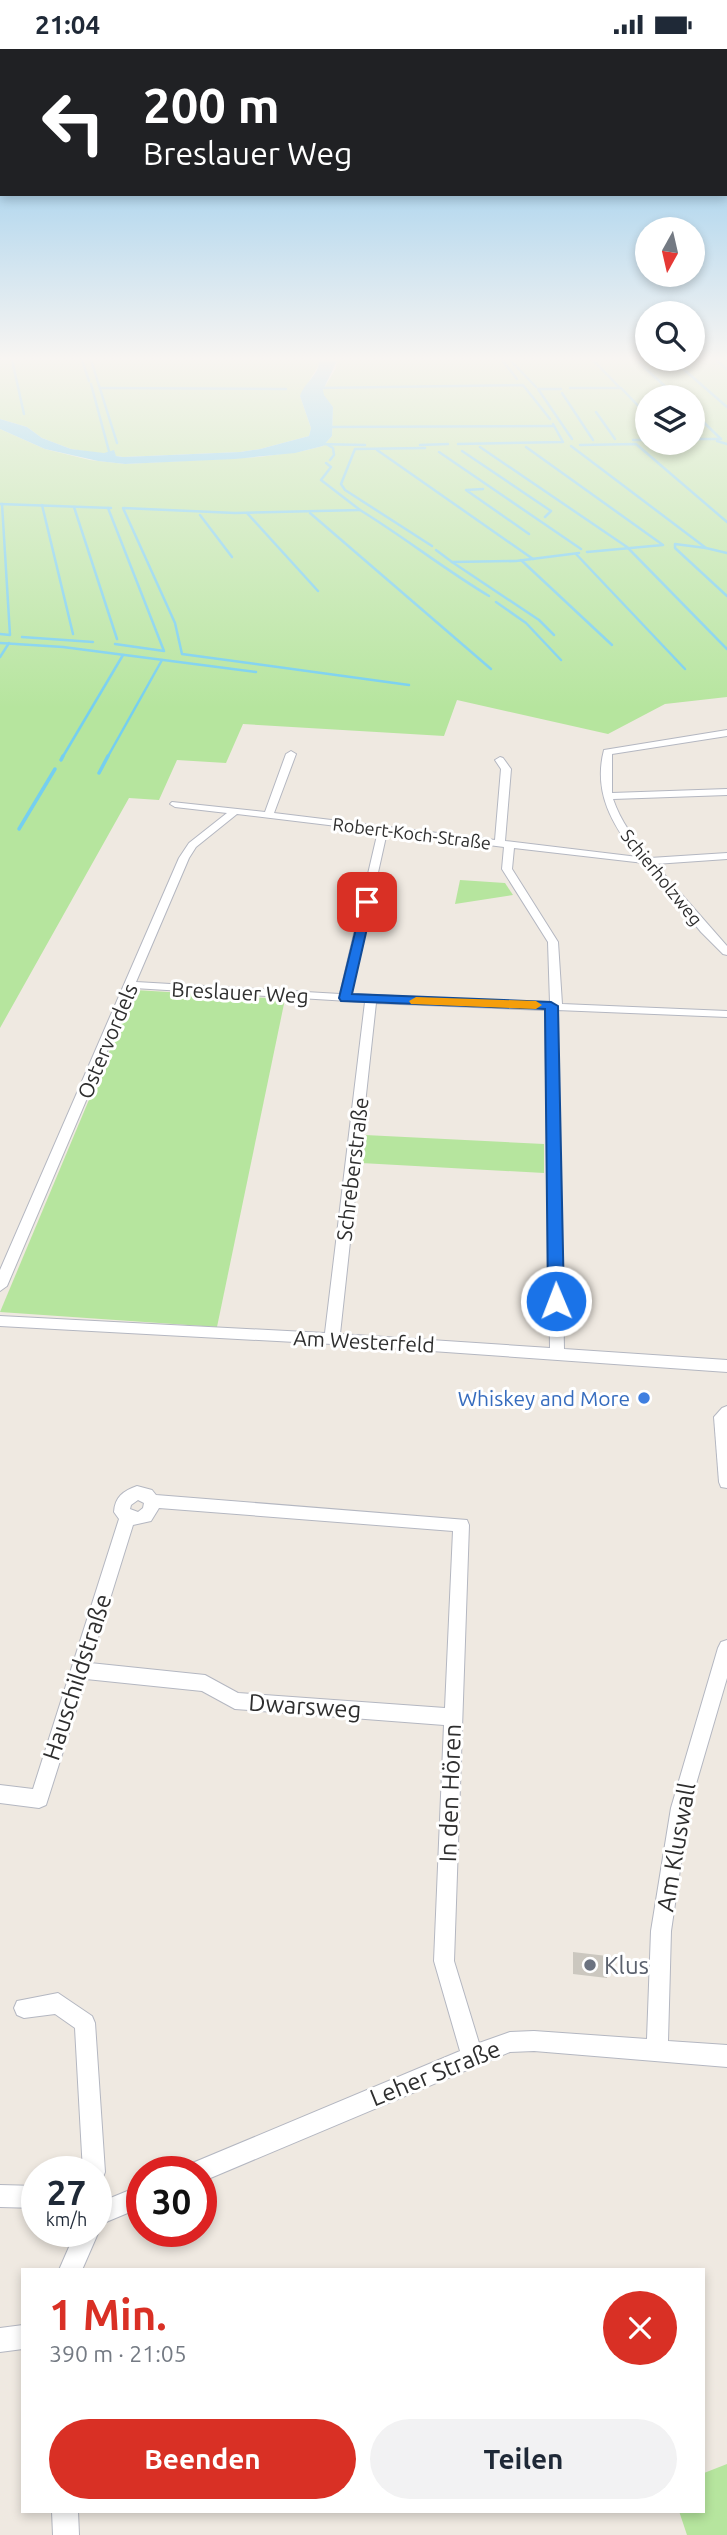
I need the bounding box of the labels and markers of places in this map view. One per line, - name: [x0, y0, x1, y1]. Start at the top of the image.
- pin: [337, 872, 397, 932]
- place label: Whiskey and More: [458, 1386, 630, 1410]
- marker: Whiskey and More: [636, 1390, 652, 1406]
- place label: Klus: [604, 1952, 649, 1979]
- marker: Klus: [582, 1957, 598, 1973]

